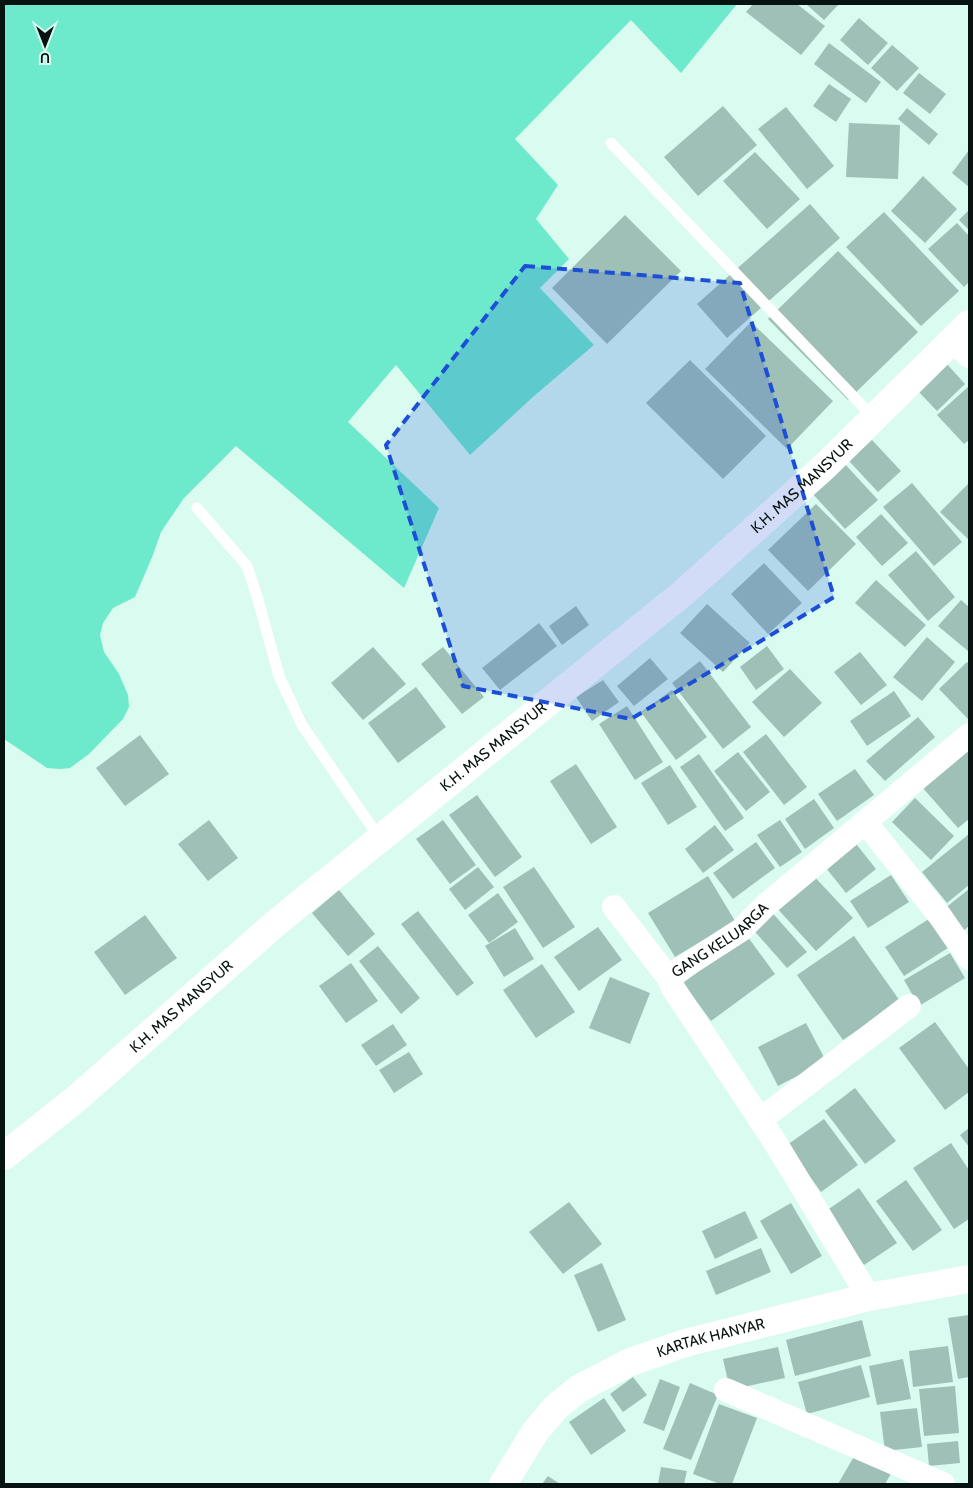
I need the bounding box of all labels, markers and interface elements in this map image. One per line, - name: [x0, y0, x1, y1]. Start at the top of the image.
- north arrow: [20, 20, 70, 70]
- text: U: [40, 49, 50, 67]
- street label: K.H. MAS MANSYUR: [747, 435, 856, 537]
- street label: K.H. MAS MANSYUR: [437, 698, 550, 795]
- street label: GANG KELUARGA: [668, 898, 773, 981]
- street label: K.H. MAS MANSYUR: [126, 956, 237, 1057]
- street label: KARTAK HANYAR: [654, 1314, 766, 1361]

